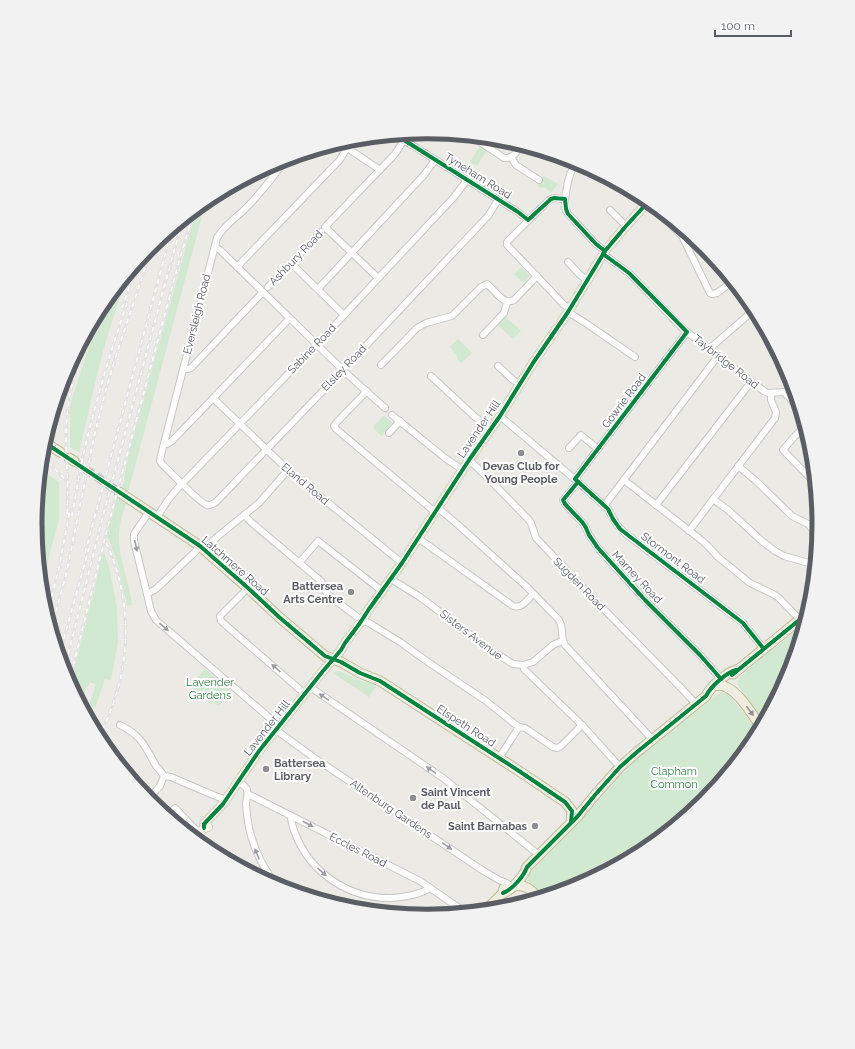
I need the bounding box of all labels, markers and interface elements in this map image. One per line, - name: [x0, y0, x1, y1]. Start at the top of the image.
- scale bar: [715, 12, 791, 38]
- text: 100 m: [721, 19, 755, 33]
- street label: Tyneham Road: [442, 150, 514, 202]
- street label: Ashbury Road: [267, 228, 325, 288]
- street label: Eversleigh Road: [181, 272, 213, 355]
- street label: Sabine Road: [285, 321, 339, 377]
- street label: Taybridge Road: [691, 332, 762, 392]
- street label: Elsley Road: [319, 342, 369, 394]
- street label: Gowrie Road: [599, 371, 649, 431]
- street label: Lavender Hill: [455, 398, 503, 460]
- marker: Devas Club for Young People: [516, 448, 526, 458]
- street label: Eland Road: [279, 460, 332, 508]
- place label: Devas Club for Young People: [483, 460, 560, 486]
- street label: Stormont Road: [639, 530, 708, 586]
- street label: Latchmere Road: [199, 533, 271, 599]
- one-way arrow: [133, 540, 139, 552]
- street label: Marney Road: [609, 548, 665, 606]
- street label: Sugden Road: [550, 555, 608, 613]
- place label: Battersea Arts Centre: [283, 580, 343, 606]
- marker: Battersea Arts Centre: [346, 587, 356, 597]
- street label: Sisters Avenue: [437, 607, 505, 663]
- one-way arrow: [159, 623, 170, 632]
- one-way arrow: [270, 664, 281, 673]
- park label: Lavender Gardens: [186, 676, 234, 702]
- one-way arrow: [319, 693, 329, 701]
- street label: Lavender Hill: [241, 698, 293, 758]
- street label: Elspeth Road: [434, 702, 498, 750]
- one-way arrow: [746, 706, 754, 717]
- place label: Battersea Library: [274, 757, 325, 783]
- marker: Battersea Library: [261, 764, 271, 774]
- park label: Clapham Common: [650, 765, 698, 791]
- one-way arrow: [426, 766, 437, 774]
- street label: Altenburg Gardens: [348, 777, 434, 841]
- place label: Saint Vincent de Paul: [421, 786, 491, 812]
- marker: Saint Vincent de Paul: [408, 793, 418, 803]
- place label: Saint Barnabas: [448, 820, 528, 833]
- one-way arrow: [302, 821, 313, 827]
- marker: Saint Barnabas: [530, 821, 540, 831]
- street label: Eccles Road: [327, 830, 389, 870]
- one-way arrow: [442, 842, 452, 850]
- one-way arrow: [254, 847, 260, 859]
- one-way arrow: [317, 867, 327, 877]

